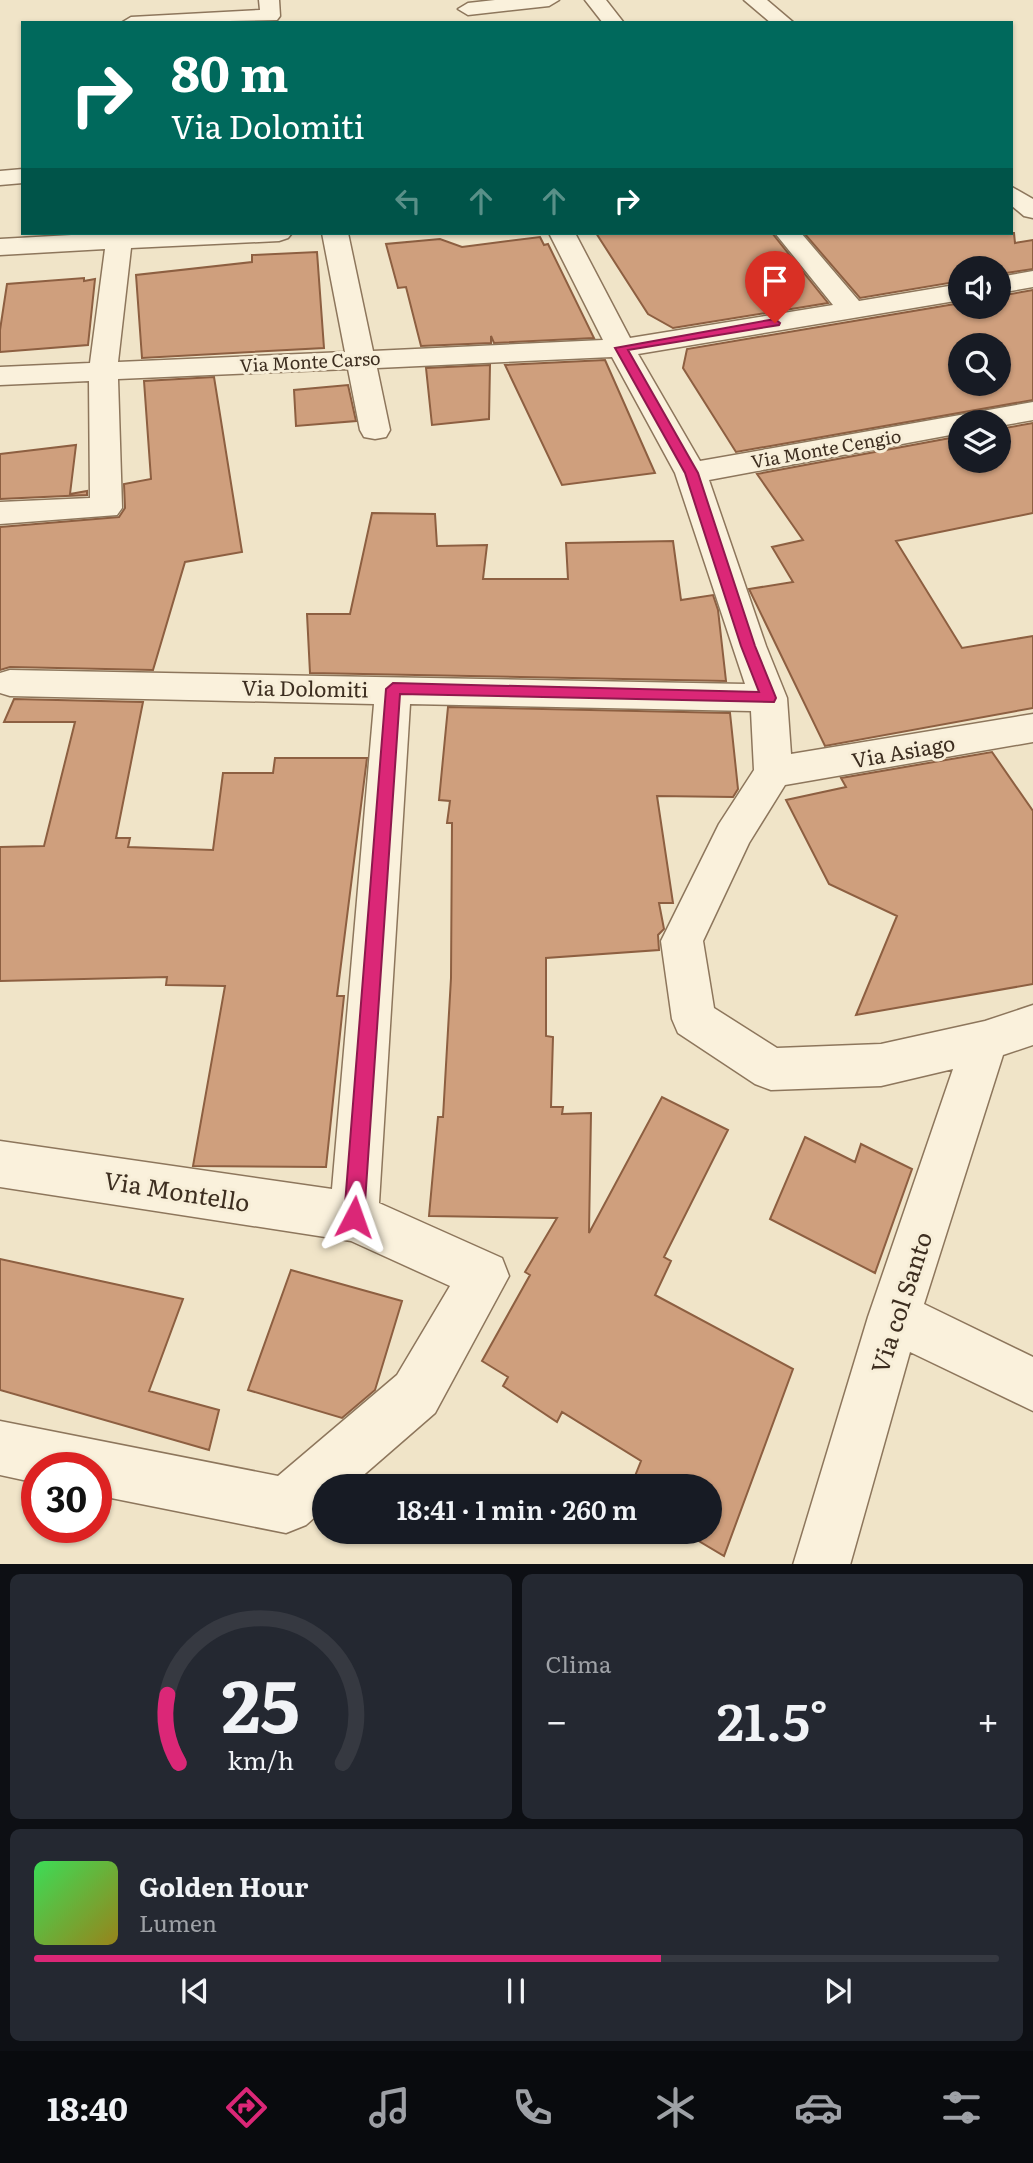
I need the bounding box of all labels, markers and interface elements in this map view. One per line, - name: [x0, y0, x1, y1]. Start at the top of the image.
- text: 80 m: [171, 34, 289, 107]
- icon: right: [56, 49, 147, 140]
- text: Via Dolomiti: [171, 101, 364, 149]
- icon: left: [389, 182, 427, 220]
- icon: ahead: [462, 182, 500, 220]
- icon: ahead: [535, 182, 573, 220]
- icon: right: [608, 182, 646, 220]
- pin: [745, 251, 805, 323]
- map controls: [948, 256, 1011, 473]
- button: sound: [948, 256, 1011, 319]
- icon: arrive: [756, 262, 794, 300]
- button: search: [948, 333, 1011, 396]
- street label: Via Monte Carso: [239, 344, 381, 378]
- button: layers: [948, 410, 1011, 473]
- street label: Via Monte Cengio: [749, 421, 903, 475]
- street label: Via Dolomiti: [241, 670, 369, 704]
- street label: Via Asiago: [849, 726, 957, 774]
- street label: Via Montello: [102, 1161, 252, 1219]
- position arrow: [317, 1180, 391, 1254]
- street label: Via col Santo: [861, 1227, 939, 1377]
- speed limit sign: 30: [21, 1452, 112, 1543]
- text: 18:41 · 1 min · 260 m: [397, 1489, 637, 1528]
- text: Clima: [546, 1646, 611, 1680]
- text: 25: [222, 1647, 300, 1755]
- text: 21.5°: [717, 1680, 828, 1757]
- text: −: [546, 1690, 568, 1747]
- text: +: [977, 1690, 999, 1747]
- text: km/h: [227, 1740, 294, 1777]
- text: Golden Hour: [139, 1866, 308, 1905]
- text: Lumen: [139, 1905, 217, 1939]
- icon: previous: [176, 1972, 214, 2010]
- icon: pause: [497, 1972, 535, 2010]
- icon: next: [819, 1972, 857, 2010]
- text: 18:40: [47, 2083, 128, 2131]
- icon: directions: [222, 2083, 271, 2132]
- icon: music: [365, 2083, 414, 2132]
- icon: phone: [508, 2083, 557, 2132]
- icon: climate: [651, 2083, 700, 2132]
- icon: car: [794, 2083, 843, 2132]
- icon: filters: [937, 2083, 986, 2132]

